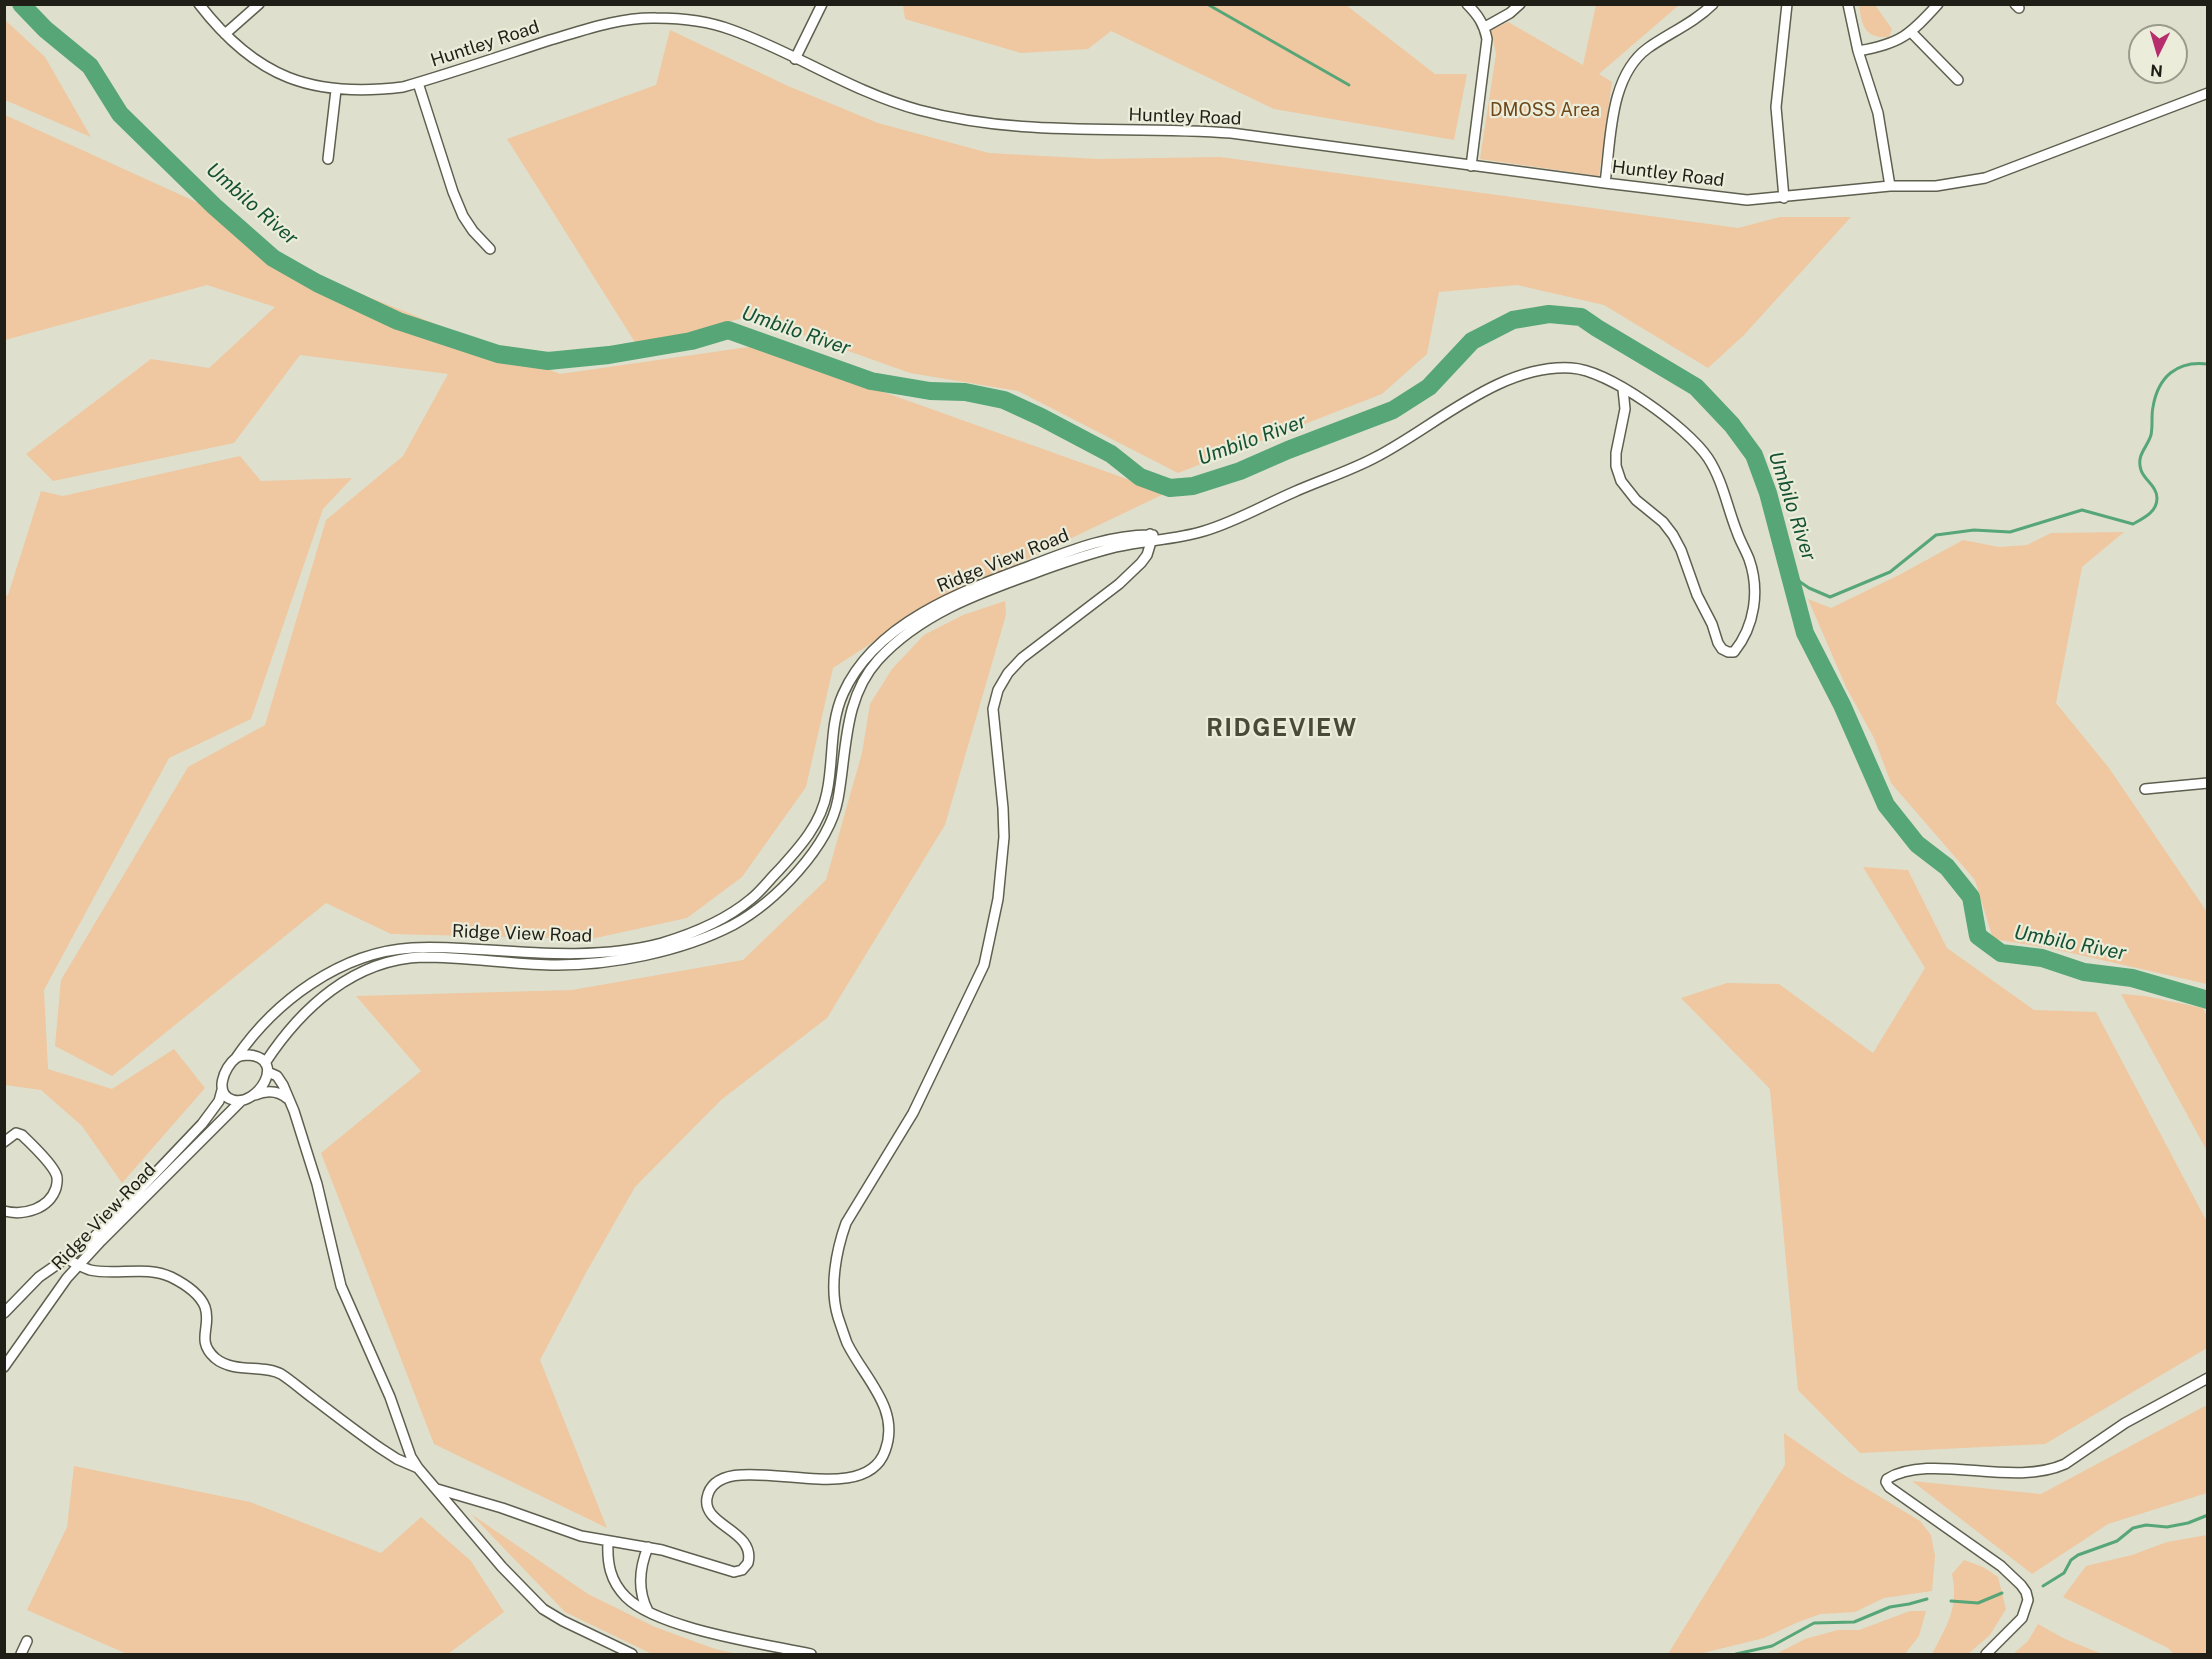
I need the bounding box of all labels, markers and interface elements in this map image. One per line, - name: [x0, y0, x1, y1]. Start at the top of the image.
- street label: Huntley Road: [428, 16, 542, 72]
- north arrow: [2128, 24, 2188, 84]
- text: N: [2150, 60, 2164, 80]
- park label: DMOSS Area: [1490, 99, 1600, 121]
- street label: Huntley Road: [1128, 104, 1242, 130]
- street label: Huntley Road: [1611, 156, 1725, 192]
- water label: Umbilo River: [201, 158, 303, 250]
- water label: Umbilo River: [738, 301, 854, 361]
- water label: Umbilo River: [1195, 409, 1309, 471]
- water label: Umbilo River: [1763, 448, 1821, 564]
- street label: Ridge View Road: [934, 525, 1072, 597]
- district label: RIDGEVIEW: [1206, 715, 1358, 743]
- water label: Umbilo River: [2012, 920, 2128, 966]
- street label: Ridge View Road: [451, 921, 593, 947]
- street label: Ridge View Road: [47, 1159, 161, 1275]

